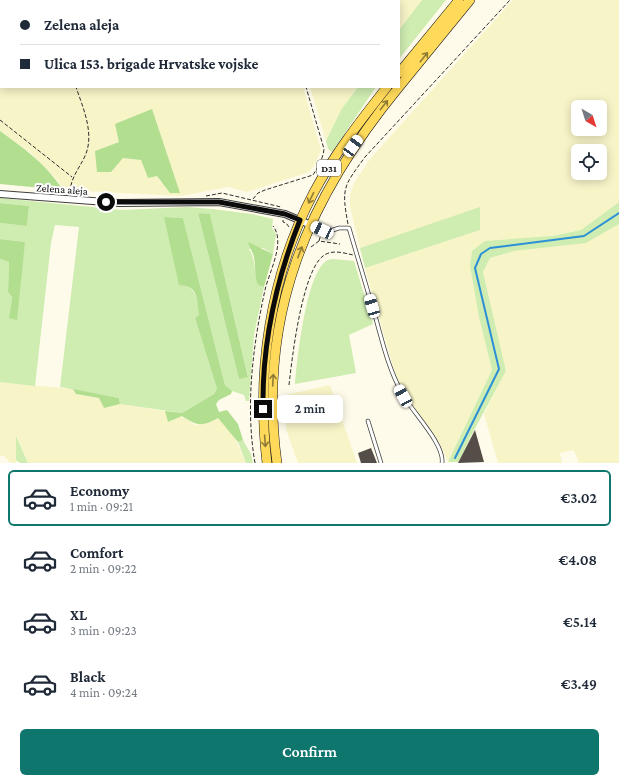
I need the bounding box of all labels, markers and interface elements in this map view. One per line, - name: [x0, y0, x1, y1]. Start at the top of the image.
- text: Zelena aleja: [44, 17, 119, 33]
- one-way arrow: [419, 51, 428, 62]
- text: Ulica 153. brigade Hrvatske vojske: [44, 56, 258, 72]
- one-way arrow: [380, 100, 389, 111]
- north arrow: [571, 100, 607, 136]
- map controls: [571, 100, 607, 180]
- car: [341, 133, 365, 159]
- button: locate: [571, 144, 607, 180]
- road number: D31: [317, 160, 341, 176]
- street label: Zelena aleja: [36, 181, 88, 198]
- one-way arrow: [307, 192, 314, 204]
- route start: [97, 193, 115, 211]
- car: [309, 219, 335, 241]
- one-way arrow: [296, 246, 304, 258]
- car: [363, 293, 381, 319]
- one-way arrow: [269, 374, 277, 387]
- car: [392, 383, 414, 409]
- callout: 2 min: [277, 395, 343, 423]
- route end: [254, 400, 272, 418]
- text: 2 min: [295, 401, 325, 416]
- one-way arrow: [262, 434, 269, 447]
- icon: car: [22, 480, 58, 516]
- text: Economy: [70, 483, 129, 499]
- text: €3.02: [560, 490, 597, 506]
- text: 1 min · 09:21: [70, 499, 133, 514]
- icon: car: [22, 542, 58, 578]
- text: Comfort: [70, 545, 124, 561]
- text: €4.08: [559, 552, 597, 568]
- text: 2 min · 09:22: [70, 561, 137, 576]
- icon: car: [22, 604, 58, 640]
- text: XL: [70, 607, 87, 623]
- text: €5.14: [563, 614, 597, 630]
- text: 3 min · 09:23: [70, 623, 137, 638]
- icon: car: [22, 666, 58, 702]
- text: Black: [70, 669, 105, 685]
- text: €3.49: [561, 676, 597, 692]
- text: 4 min · 09:24: [70, 685, 138, 700]
- button: Confirm: [20, 729, 599, 775]

